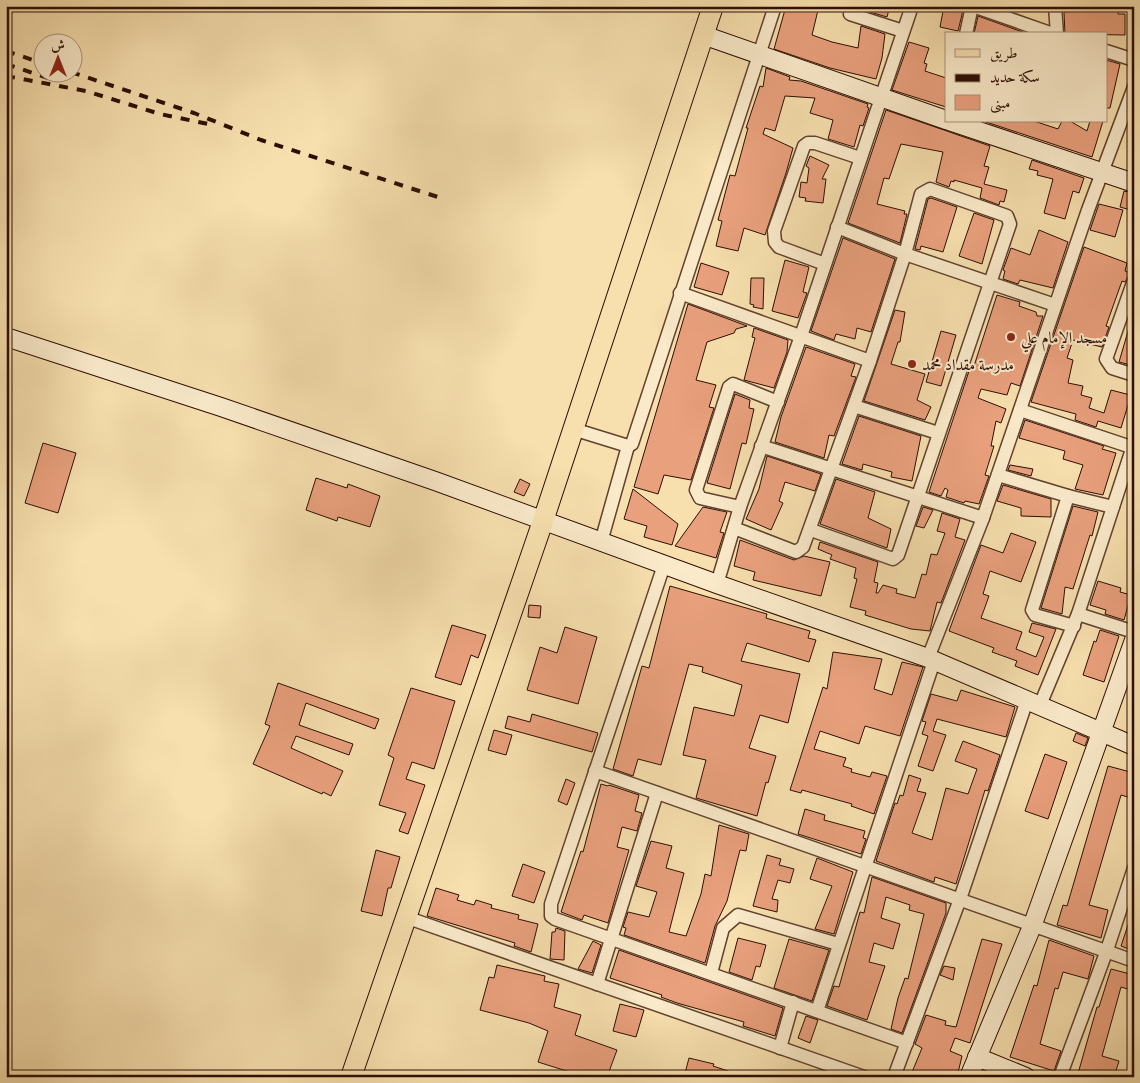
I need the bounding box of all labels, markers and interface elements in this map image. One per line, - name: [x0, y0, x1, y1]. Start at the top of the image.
- north arrow: [32, 32, 82, 82]
- legend: [945, 32, 1108, 122]
- text: ش: [51, 35, 65, 55]
- text: طريق: [990, 42, 1017, 63]
- text: سكة حديد: [990, 66, 1040, 87]
- text: مبنى: [990, 92, 1010, 114]
- place label: مسجد الإمام علي: [1021, 325, 1107, 353]
- marker: مسجد الإمام علي: [1005, 331, 1017, 343]
- place label: مدرسة مقداد محمد: [922, 352, 1014, 376]
- marker: مدرسة مقداد محمد: [906, 358, 918, 370]

